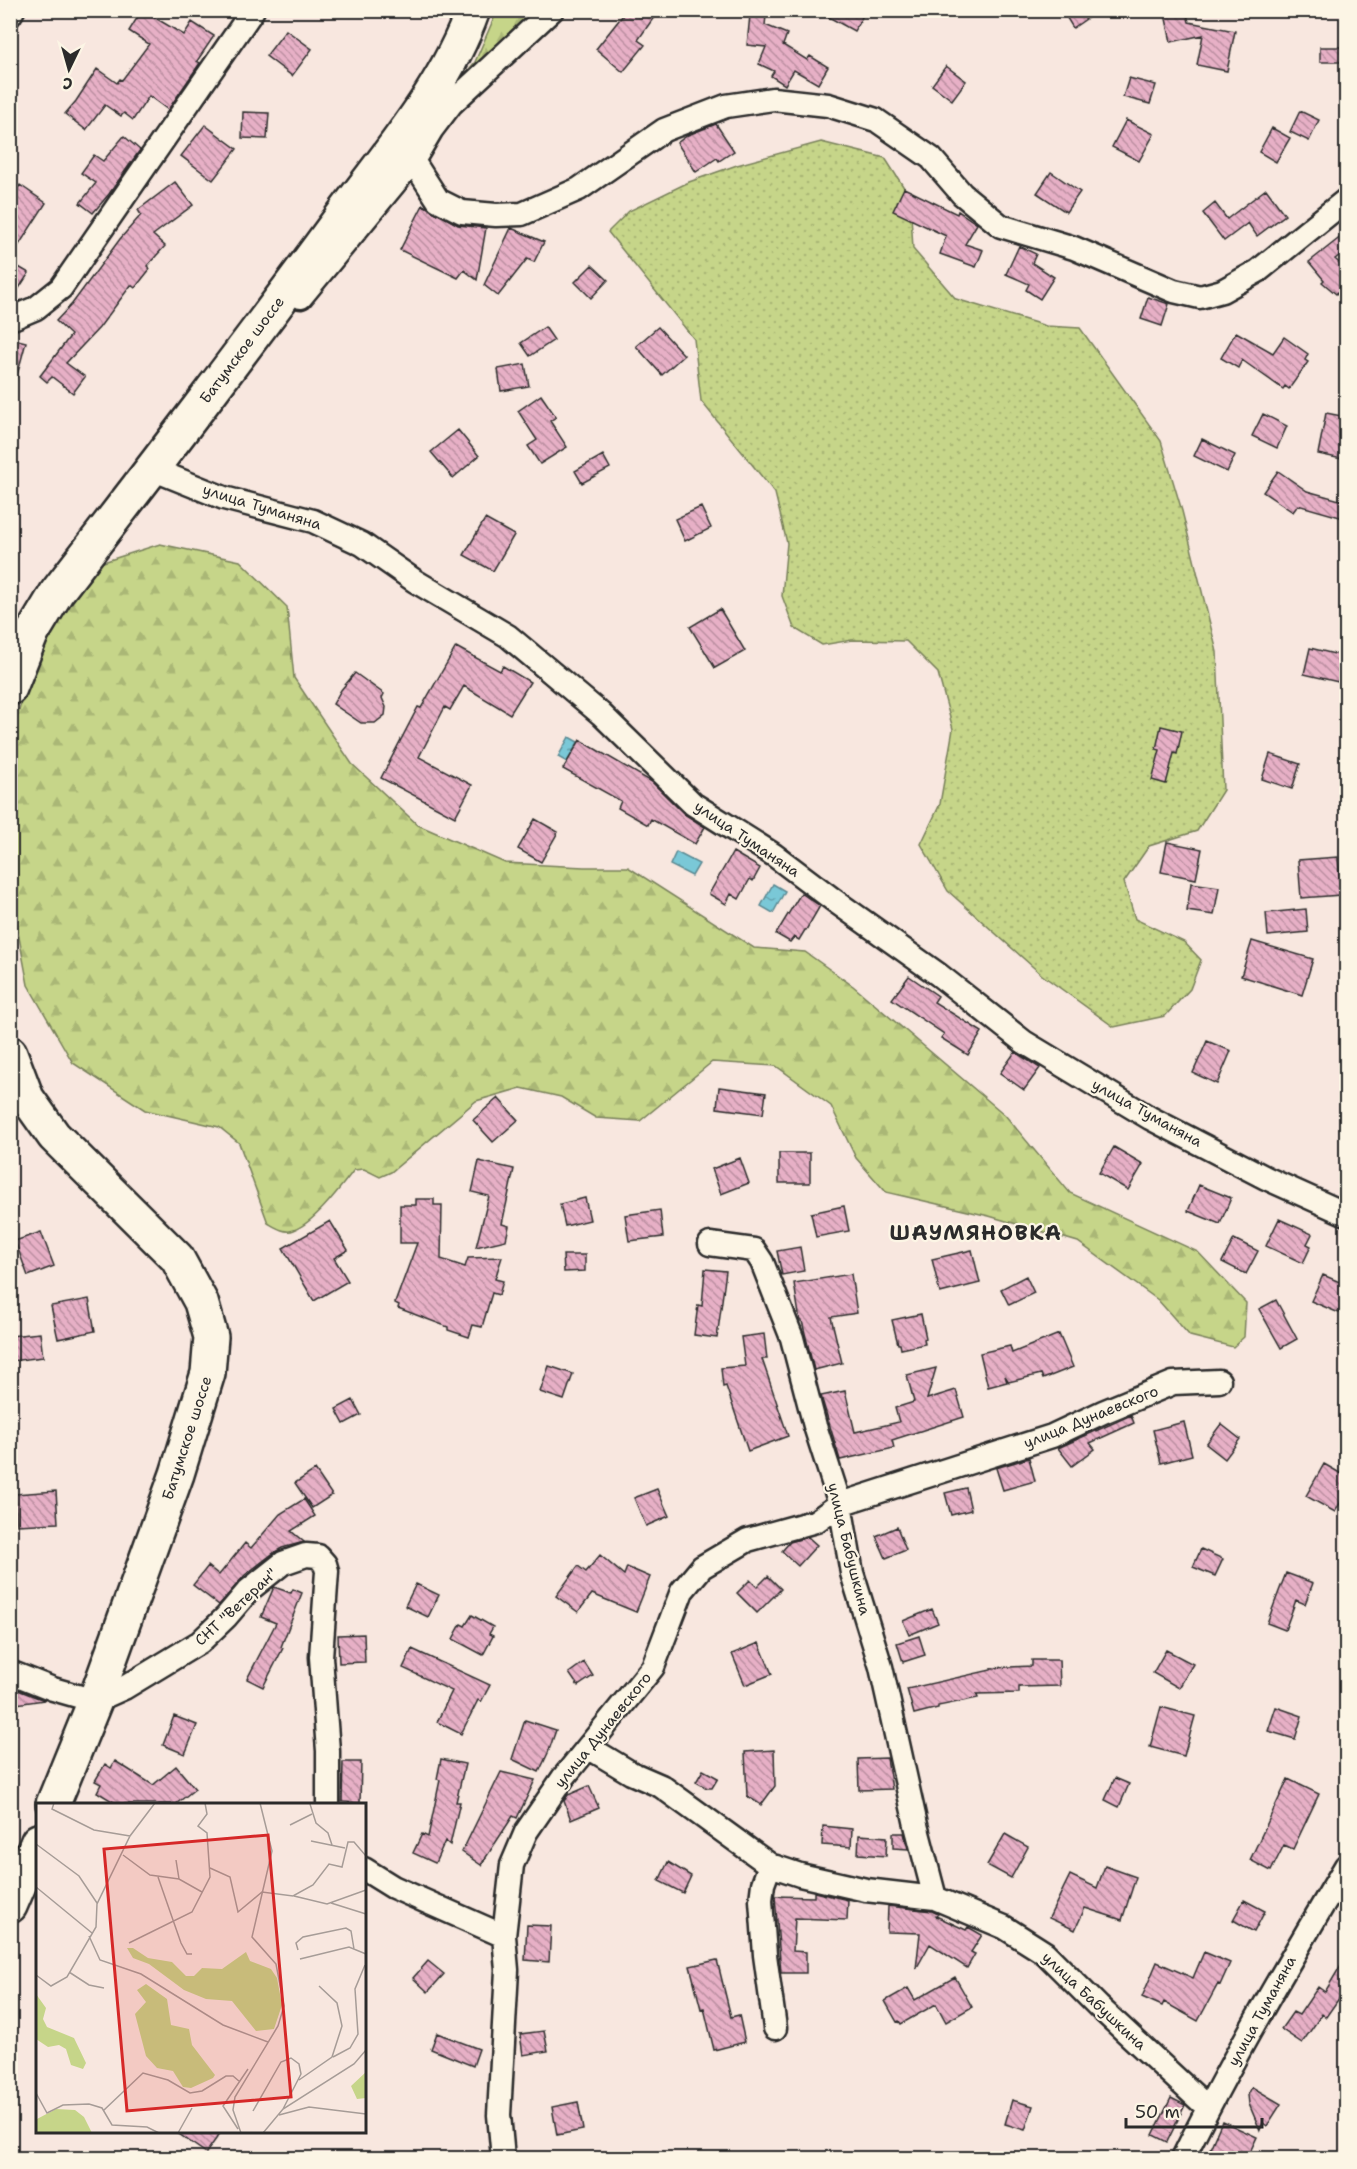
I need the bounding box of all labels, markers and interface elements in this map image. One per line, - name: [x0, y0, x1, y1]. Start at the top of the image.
- north arrow: [39, 39, 99, 99]
- text: С: [62, 73, 74, 94]
- street label: Батумское шоссе: [195, 292, 289, 408]
- street label: улица Туманяна: [200, 479, 324, 535]
- street label: улица Туманяна: [690, 796, 804, 882]
- street label: улица Туманяна: [1088, 1074, 1206, 1152]
- district label: ШАУМЯНОВКА: [890, 1219, 1062, 1247]
- street label: Батумское шоссе: [158, 1373, 216, 1503]
- street label: улица Дунаевского: [1021, 1381, 1161, 1453]
- street label: улица Бабушкина: [823, 1481, 875, 1618]
- street label: СНТ "Ветеран": [191, 1564, 281, 1650]
- street label: улица Дунаевского: [550, 1668, 656, 1792]
- inset map: [36, 1803, 366, 2133]
- street label: улица Бабушкина: [1038, 1947, 1151, 2055]
- street label: улица Туманяна: [1223, 1952, 1301, 2070]
- scale bar: [1126, 2091, 1262, 2129]
- text: 50 m: [1135, 2100, 1180, 2124]

